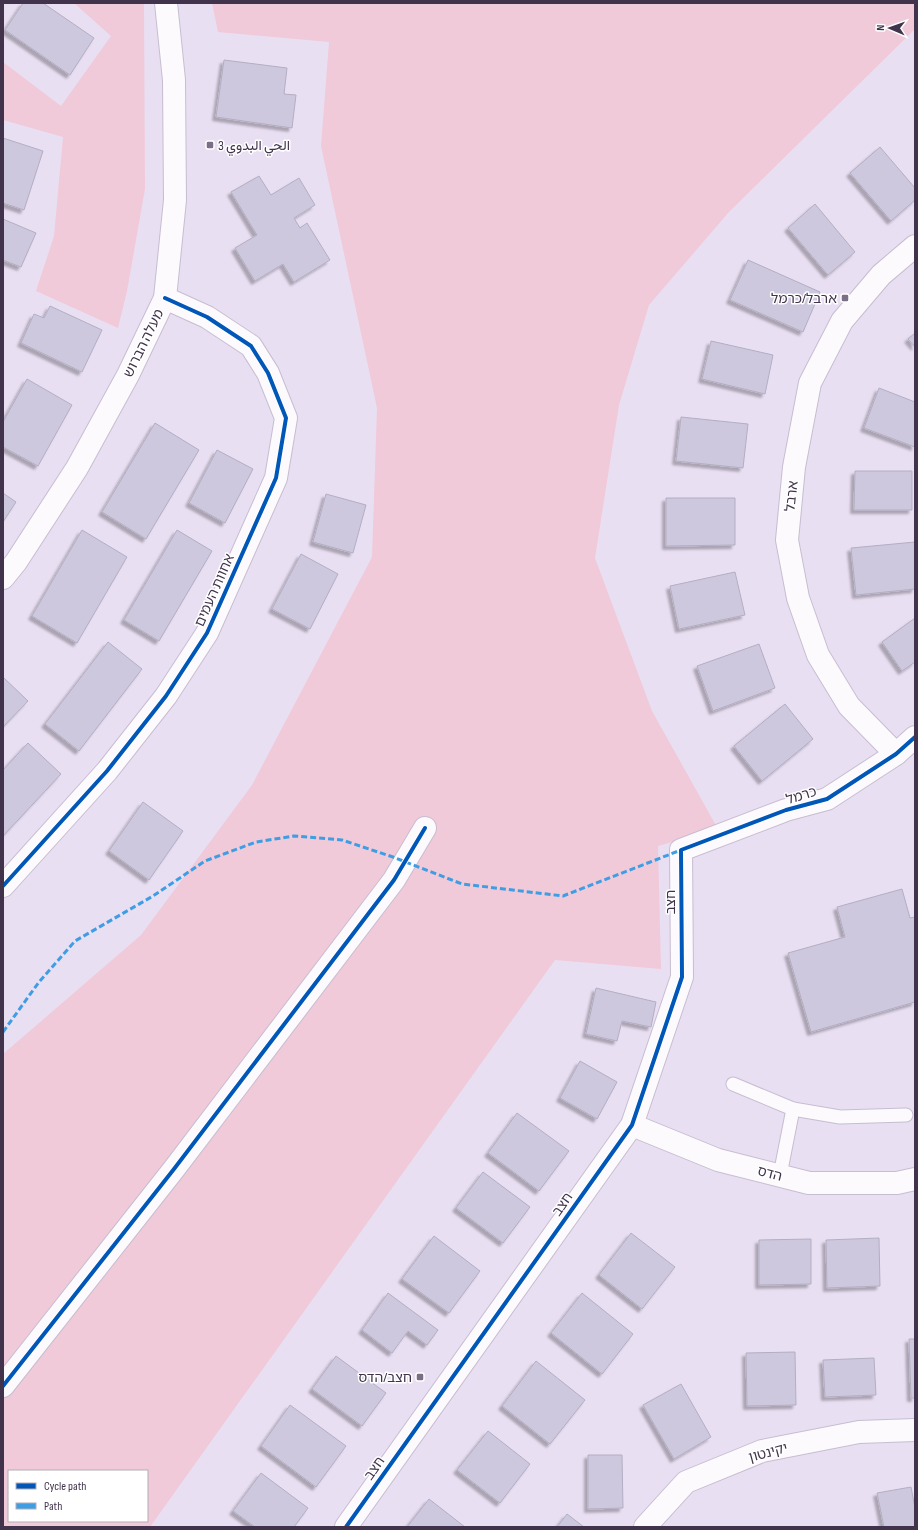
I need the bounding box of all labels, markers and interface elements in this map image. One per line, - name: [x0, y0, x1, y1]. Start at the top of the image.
- north arrow: [870, 8, 910, 48]
- text: N: [874, 24, 887, 31]
- place label: الحي البدوي 3: [218, 137, 290, 157]
- marker: الحي البدوي 3: [205, 140, 215, 150]
- place label: ארבל/כרמל: [771, 290, 837, 307]
- marker: ארבל/כרמל: [840, 293, 850, 303]
- street label: מעלה הברוש: [120, 306, 167, 380]
- street label: ארבל: [781, 480, 802, 512]
- street label: אחוות העמים: [191, 551, 238, 629]
- street label: כרמל: [784, 783, 818, 808]
- street label: חצב: [662, 890, 679, 914]
- street label: הדס: [756, 1162, 784, 1185]
- street label: חצב: [548, 1189, 576, 1219]
- place label: חצב/הדס: [358, 1369, 412, 1386]
- marker: חצב/הדס: [415, 1372, 425, 1382]
- street label: יקינטון: [747, 1439, 790, 1466]
- street label: חצב: [360, 1453, 388, 1483]
- legend: [8, 1470, 148, 1522]
- text: Cycle path: [44, 1479, 86, 1494]
- text: Path: [44, 1499, 62, 1514]

